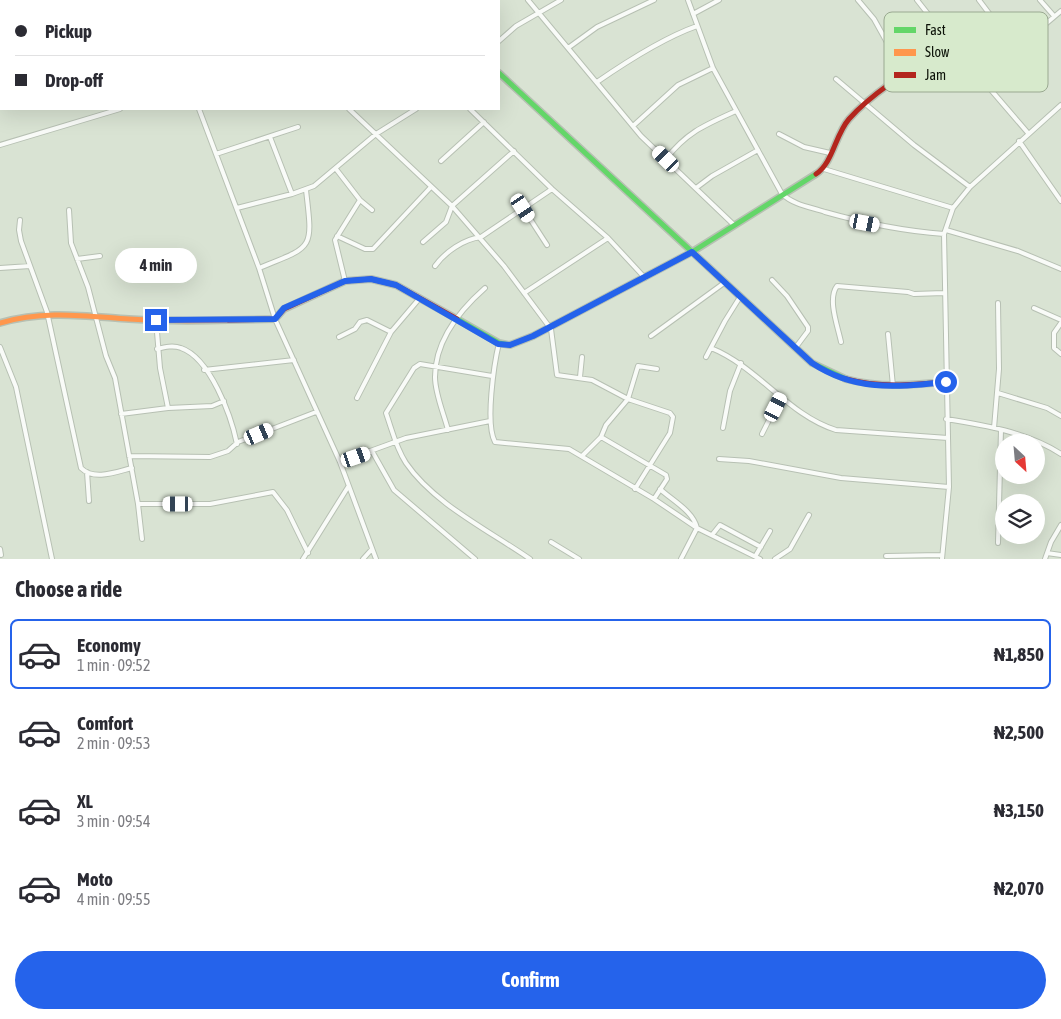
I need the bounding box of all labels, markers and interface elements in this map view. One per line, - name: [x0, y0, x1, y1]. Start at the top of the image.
- legend: [884, 12, 1048, 92]
- text: Pickup: [45, 20, 92, 42]
- text: Fast: [925, 22, 946, 38]
- text: Slow: [925, 44, 950, 60]
- text: Jam: [925, 67, 946, 83]
- text: Drop-off: [45, 69, 103, 91]
- car: [649, 143, 682, 175]
- car: [508, 191, 537, 225]
- car: [848, 213, 881, 233]
- callout: 4 min: [115, 248, 197, 282]
- text: 4 min: [140, 256, 172, 274]
- route end: [145, 309, 167, 331]
- route start: [935, 371, 957, 393]
- car: [762, 390, 789, 424]
- car: [242, 421, 275, 447]
- north arrow: [995, 434, 1045, 484]
- map controls: [995, 434, 1045, 544]
- car: [339, 445, 372, 469]
- button: layers: [995, 494, 1045, 544]
- car: [163, 497, 193, 512]
- text: Choose a ride: [15, 576, 122, 602]
- icon: car: [17, 632, 62, 677]
- text: Economy: [77, 634, 141, 656]
- text: ₦1,850: [994, 643, 1044, 665]
- text: 1 min · 09:52: [77, 656, 150, 674]
- icon: car: [17, 710, 62, 755]
- text: Comfort: [77, 712, 133, 734]
- text: ₦2,500: [994, 721, 1044, 743]
- text: 2 min · 09:53: [77, 734, 150, 752]
- icon: car: [17, 788, 62, 833]
- text: XL: [77, 790, 93, 812]
- text: ₦3,150: [994, 799, 1044, 821]
- text: 3 min · 09:54: [77, 812, 150, 830]
- icon: car: [17, 866, 62, 911]
- text: Moto: [77, 868, 113, 890]
- text: ₦2,070: [994, 877, 1044, 899]
- text: 4 min · 09:55: [77, 890, 150, 908]
- button: Confirm: [15, 951, 1046, 1009]

